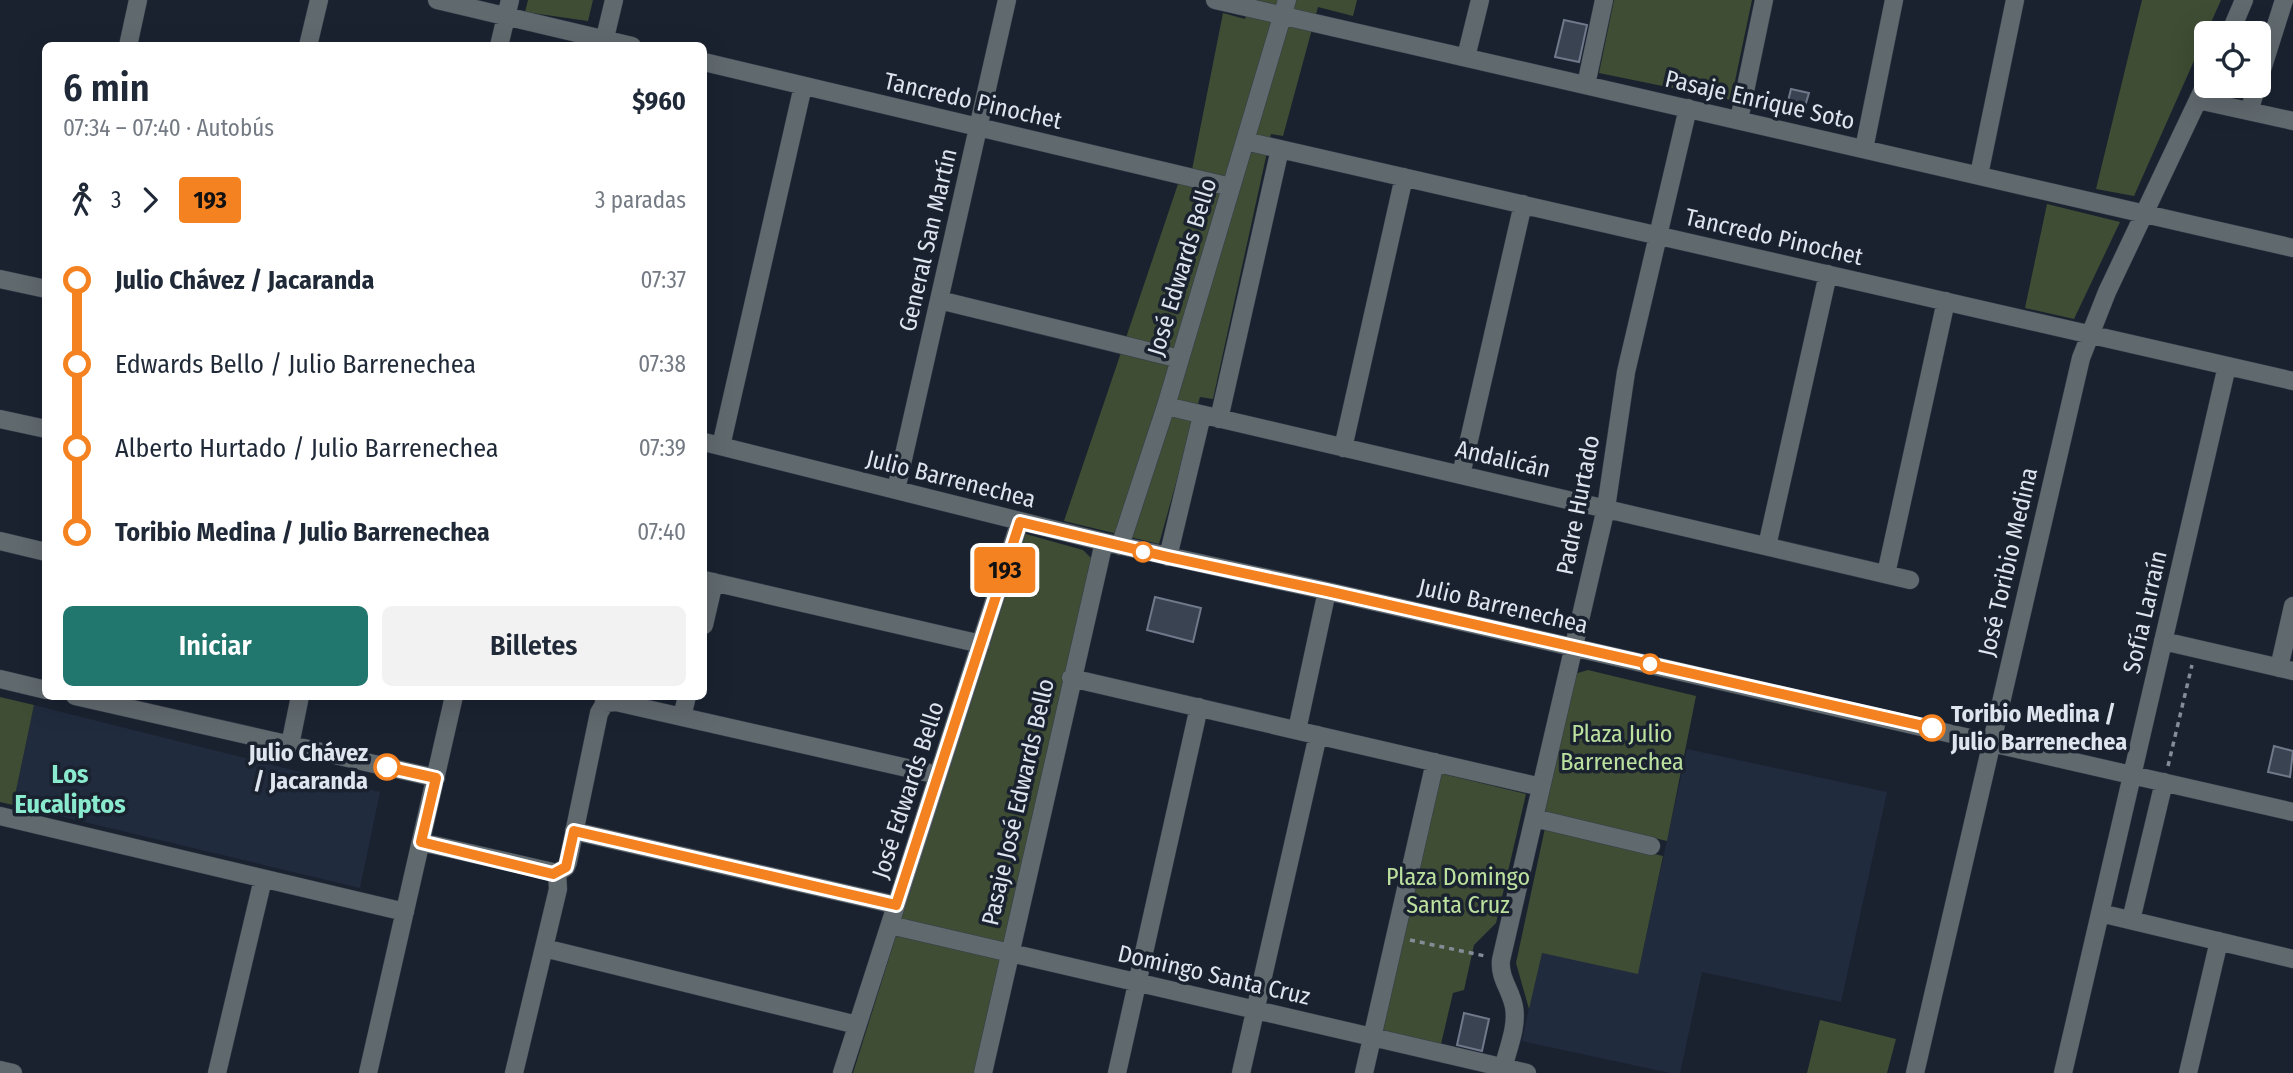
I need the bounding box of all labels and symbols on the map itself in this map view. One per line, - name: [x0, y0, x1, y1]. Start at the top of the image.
- street label: Pasaje Enrique Soto: [1662, 65, 1858, 135]
- street label: Tancredo Pinochet: [881, 67, 1065, 135]
- street label: General San Martín: [893, 146, 963, 334]
- street label: José Edwards Bello: [1142, 175, 1222, 359]
- street label: Tancredo Pinochet: [1682, 203, 1866, 271]
- street label: Padre Hurtado: [1551, 433, 1605, 577]
- street label: Andalicán: [1453, 435, 1553, 483]
- street label: Julio Barrenechea: [863, 444, 1039, 514]
- street label: José Toribio Medina: [1973, 465, 2043, 659]
- unlabelled marker: [1133, 542, 1153, 562]
- line badge: 193: [965, 547, 1045, 593]
- street label: Sofía Larraín: [2117, 548, 2173, 676]
- street label: Julio Barrenechea: [1415, 573, 1591, 639]
- unlabelled marker: [1640, 654, 1660, 674]
- street label: Pasaje José Edwards Bello: [976, 676, 1060, 928]
- street label: José Edwards Bello: [866, 698, 950, 882]
- place label: Toribio Medina / Julio Barrenechea: [1950, 700, 2127, 756]
- marker: Toribio Medina / Julio Barrenechea: [1919, 715, 1945, 741]
- park label: Plaza Julio Barrenechea: [1560, 720, 1684, 776]
- place label: Julio Chávez / Jacaranda: [247, 739, 368, 795]
- marker: Julio Chávez / Jacaranda: [374, 754, 400, 780]
- district label: Los Eucaliptos: [14, 759, 126, 820]
- park label: Plaza Domingo Santa Cruz: [1386, 863, 1530, 919]
- street label: Domingo Santa Cruz: [1115, 939, 1313, 1011]

